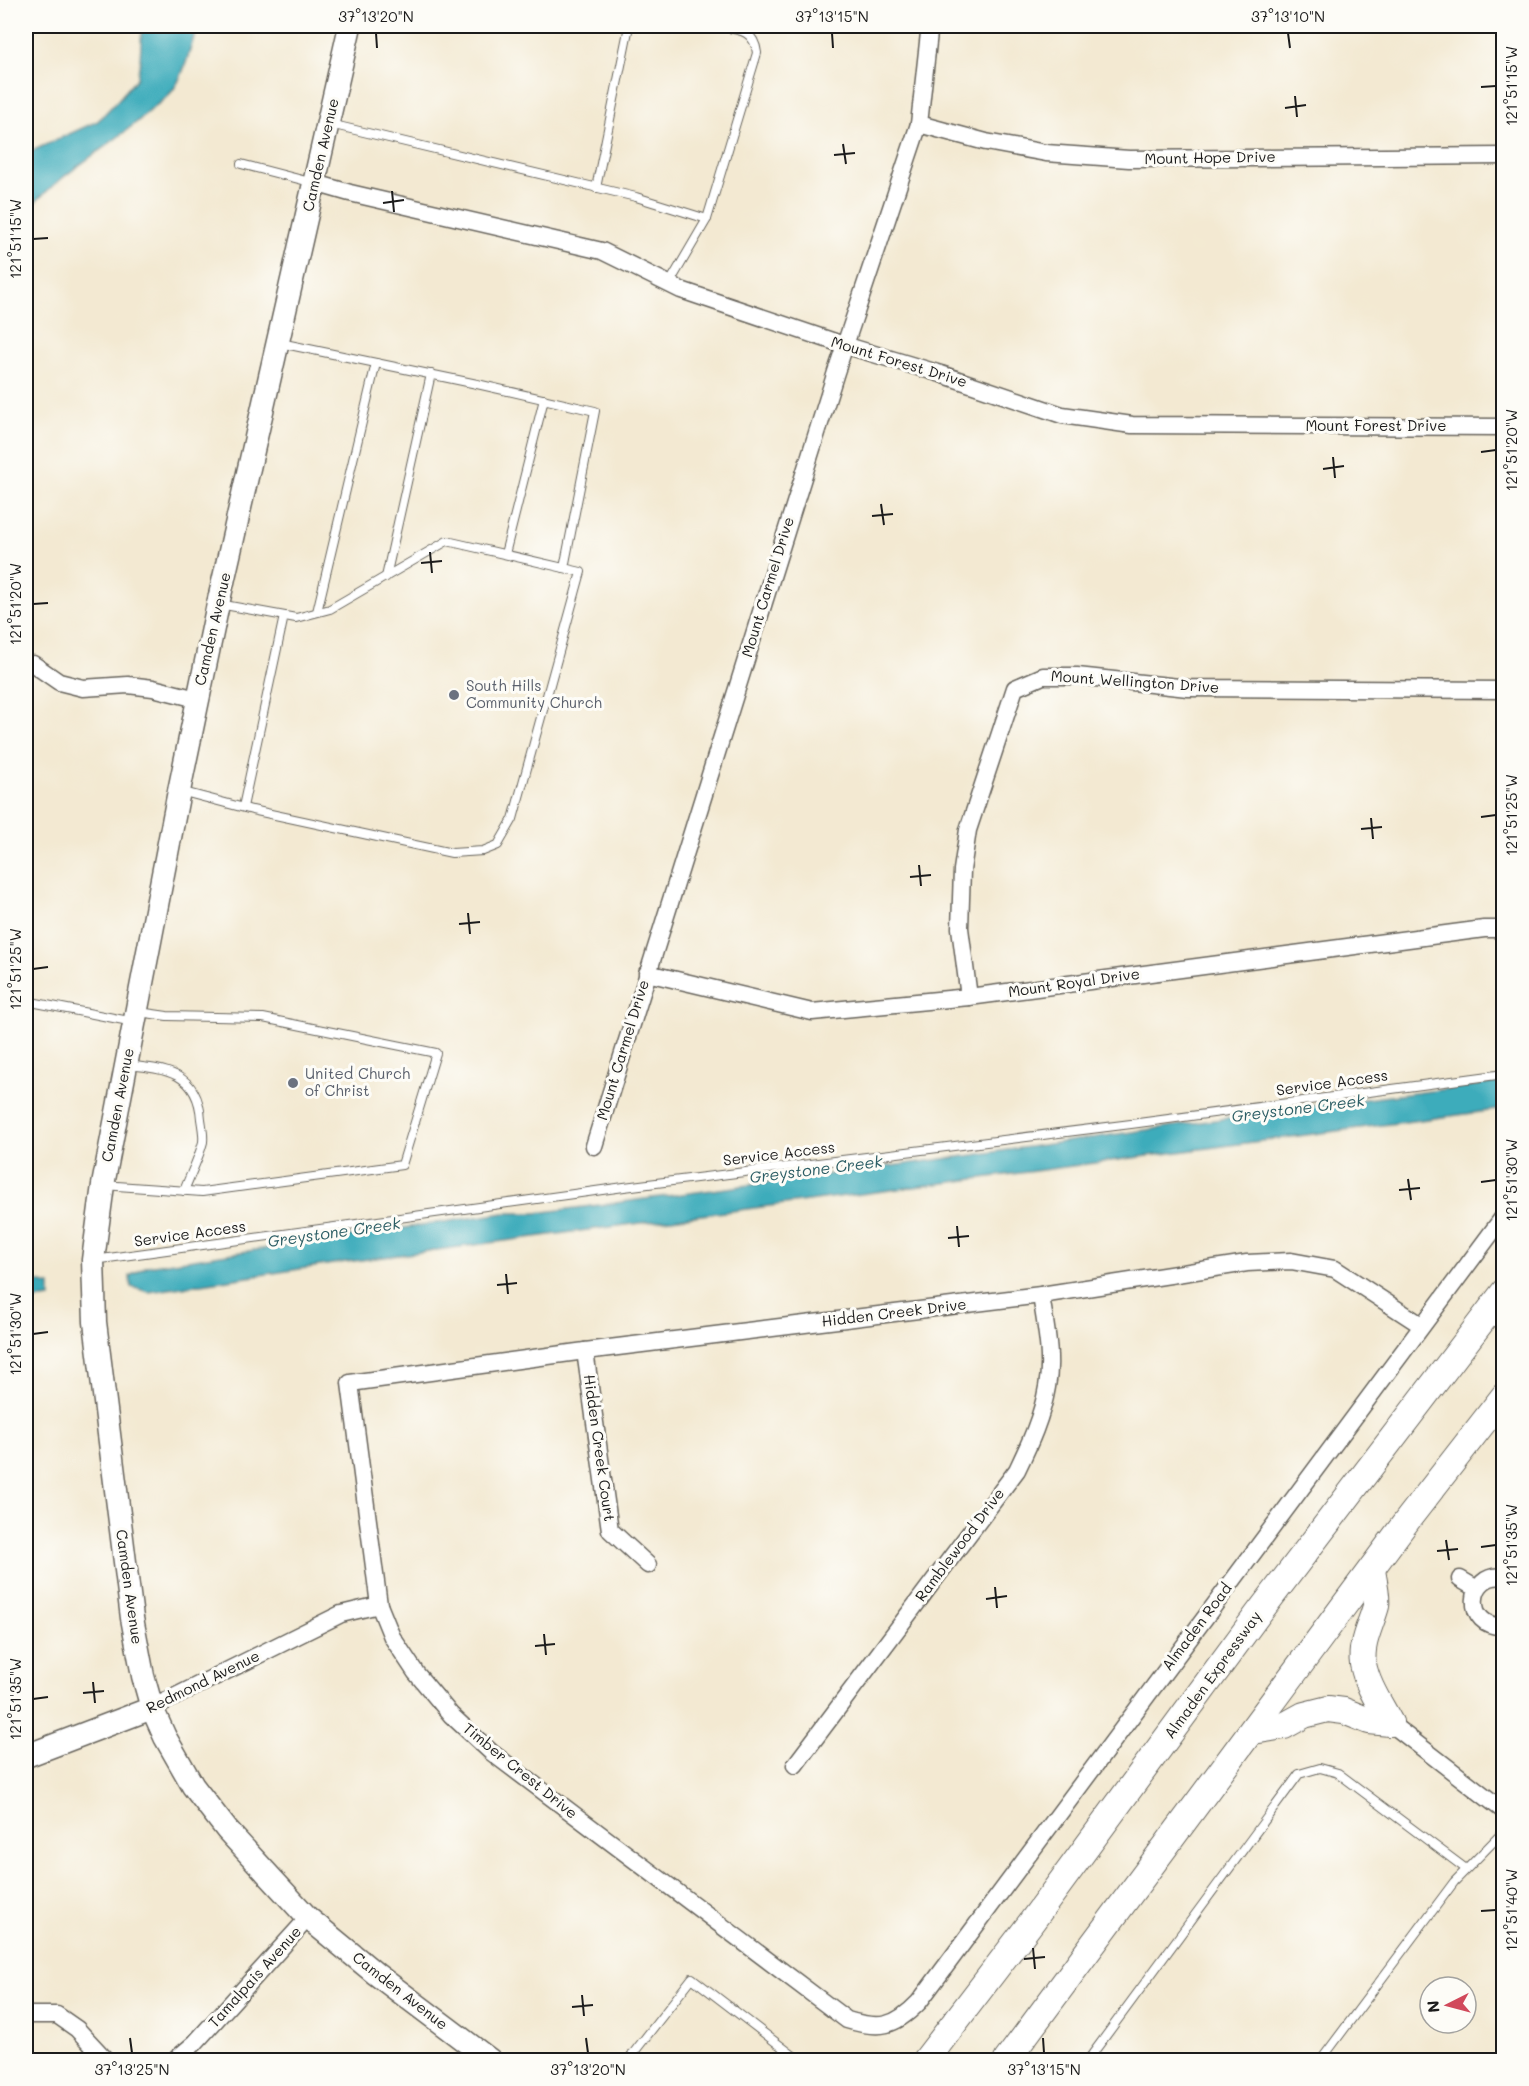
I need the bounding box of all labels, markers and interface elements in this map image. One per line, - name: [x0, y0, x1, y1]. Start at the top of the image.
- text: 37°13'20"N: [338, 6, 414, 26]
- text: 37°13'15"N: [795, 6, 869, 26]
- text: 37°13'10"N: [1251, 6, 1325, 26]
- text: 121°51'15"W: [1501, 46, 1521, 126]
- street label: Camden Avenue: [297, 96, 343, 213]
- street label: Mount Hope Drive: [1144, 146, 1276, 168]
- text: 121°51'15"W: [5, 199, 25, 279]
- street label: Mount Forest Drive: [829, 331, 970, 391]
- text: 121°51'20"W: [1501, 409, 1521, 491]
- street label: Mount Forest Drive: [1305, 415, 1447, 435]
- street label: Mount Carmel Drive: [736, 514, 798, 659]
- text: 121°51'20"W: [5, 563, 25, 645]
- street label: Camden Avenue: [189, 570, 235, 687]
- street label: Mount Wellington Drive: [1050, 665, 1220, 697]
- place label: South Hills Community Church: [466, 675, 602, 712]
- marker: South Hills Community Church: [447, 688, 461, 702]
- text: 121°51'25"W: [1501, 774, 1521, 856]
- text: 121°51'25"W: [5, 928, 25, 1010]
- street label: Mount Royal Drive: [1007, 963, 1141, 1001]
- street label: Mount Carmel Drive: [591, 977, 653, 1122]
- street label: Camden Avenue: [96, 1046, 138, 1164]
- place label: United Church of Christ: [305, 1063, 410, 1100]
- street label: Service Access: [1275, 1064, 1389, 1100]
- marker: United Church of Christ: [286, 1076, 300, 1090]
- water label: Greystone Creek: [1230, 1089, 1366, 1126]
- street label: Service Access: [722, 1136, 836, 1170]
- text: 121°51'30"W: [1501, 1139, 1521, 1221]
- water label: Greystone Creek: [748, 1150, 884, 1187]
- water label: Greystone Creek: [266, 1212, 402, 1251]
- street label: Service Access: [133, 1215, 247, 1251]
- text: 121°51'30"W: [5, 1293, 25, 1375]
- street label: Hidden Creek Drive: [820, 1293, 968, 1331]
- street label: Hidden Creek Court: [580, 1373, 620, 1523]
- street label: Ramblewood Drive: [910, 1484, 1008, 1605]
- text: 121°51'35"W: [1501, 1504, 1521, 1586]
- street label: Camden Avenue: [112, 1528, 148, 1646]
- street label: Almaden Road: [1157, 1579, 1236, 1674]
- street label: Almaden Expressway: [1159, 1606, 1265, 1742]
- street label: Redmond Avenue: [143, 1645, 263, 1717]
- text: 121°51'35"W: [5, 1658, 25, 1740]
- street label: Timber Crest Drive: [459, 1718, 582, 1823]
- text: 121°51'40"W: [1501, 1869, 1521, 1951]
- street label: Tamalpais Avenue: [203, 1921, 305, 2031]
- street label: Camden Avenue: [349, 1947, 452, 2034]
- north arrow: [1418, 1975, 1478, 2035]
- text: N: [1422, 1999, 1444, 2014]
- text: 37°13'25"N: [94, 2059, 170, 2079]
- text: 37°13'20"N: [550, 2059, 626, 2079]
- text: 37°13'15"N: [1007, 2059, 1081, 2079]

